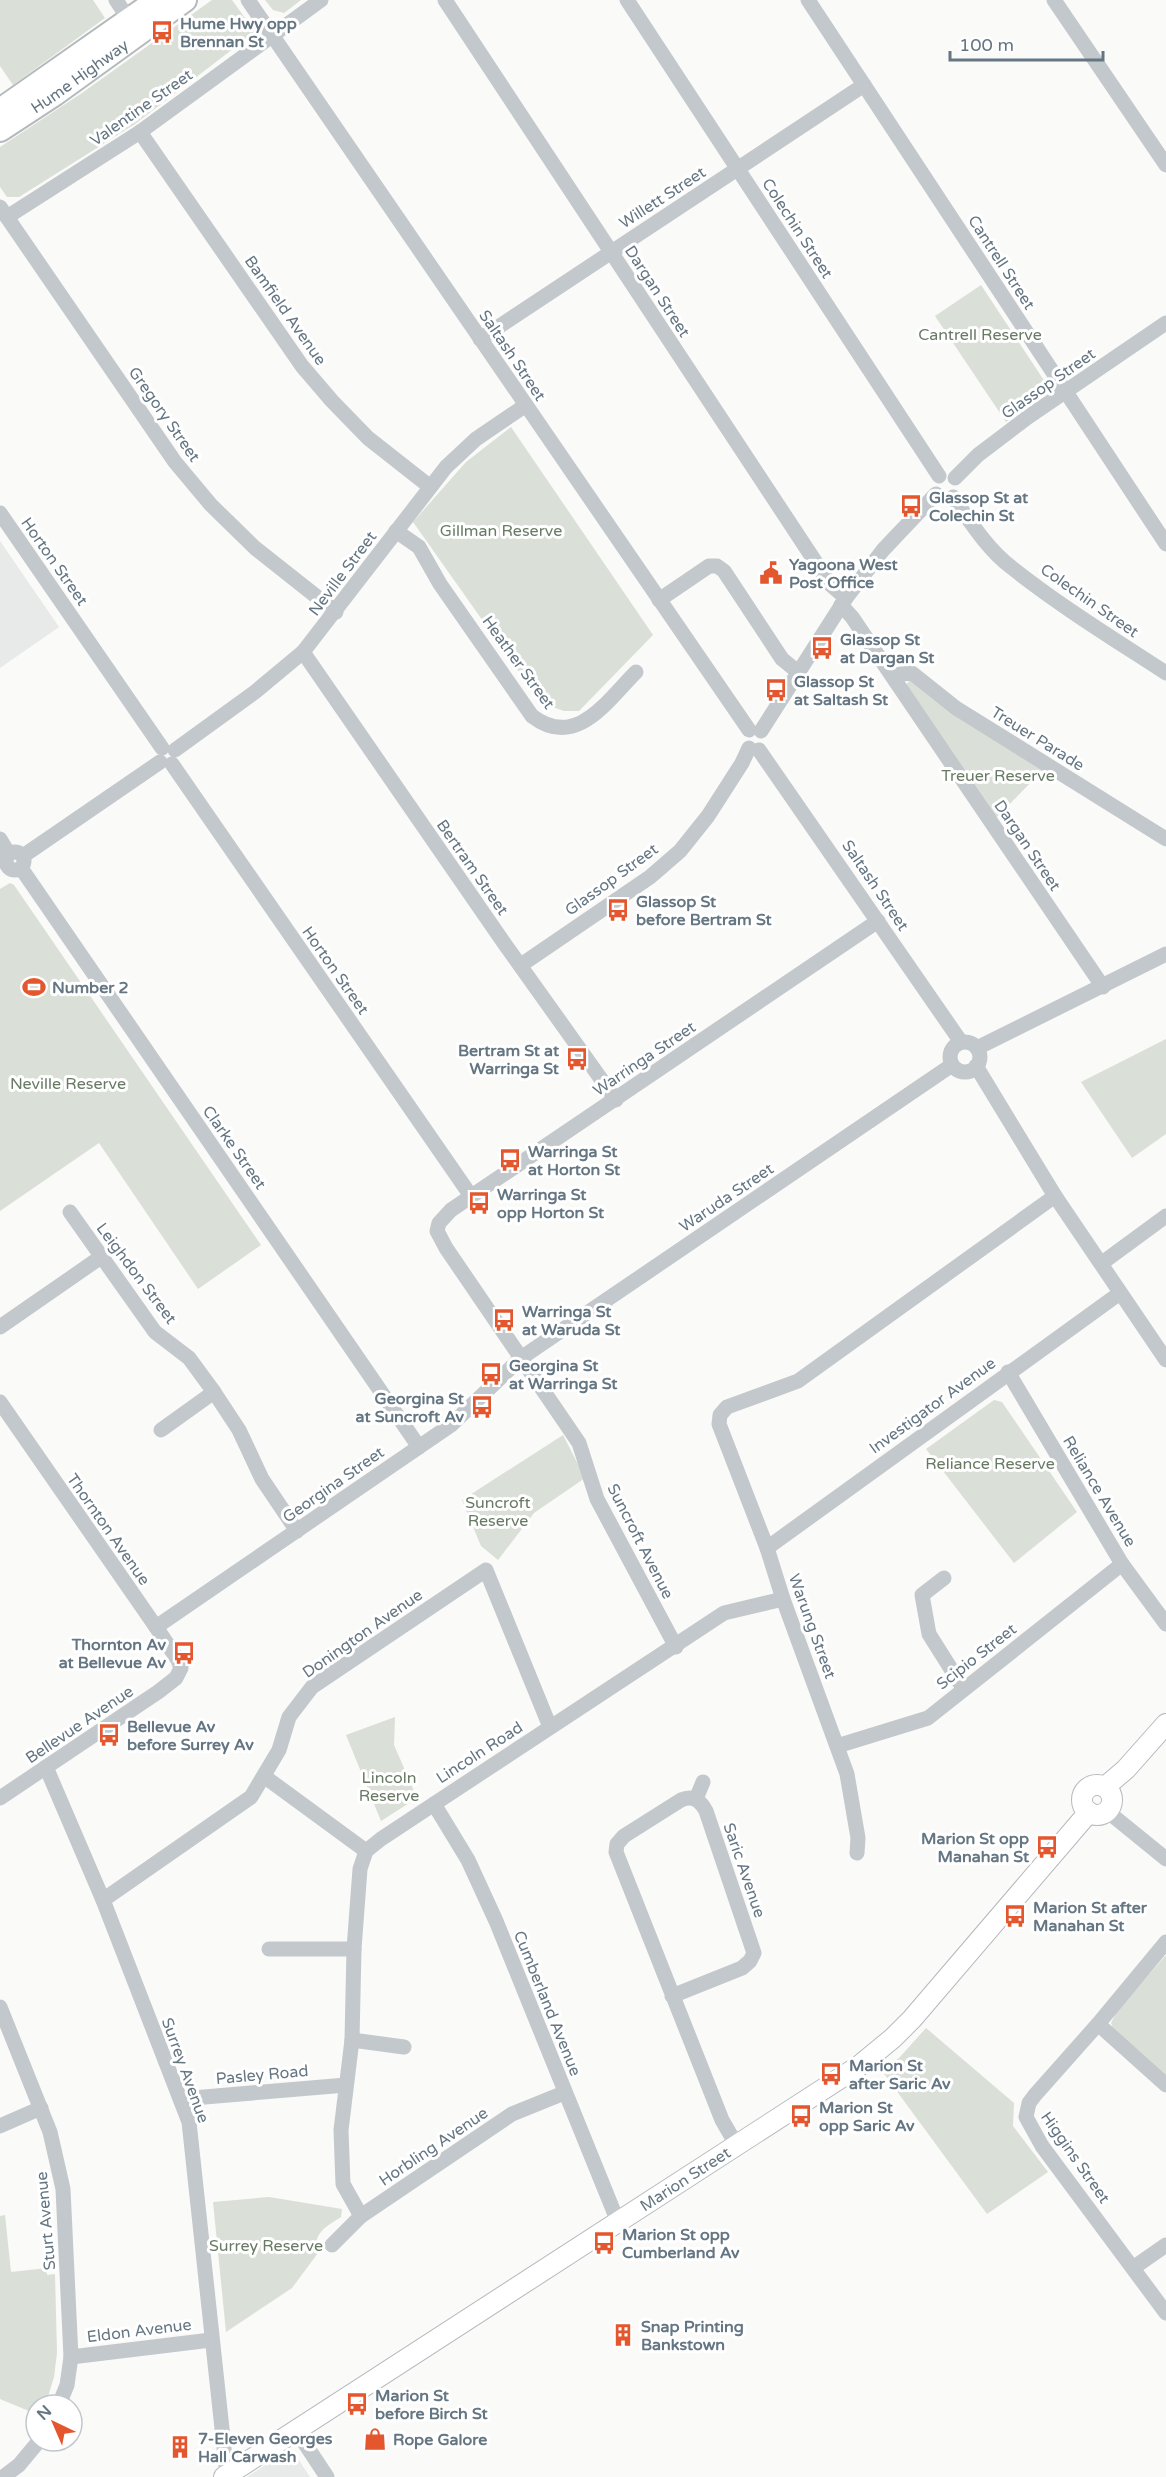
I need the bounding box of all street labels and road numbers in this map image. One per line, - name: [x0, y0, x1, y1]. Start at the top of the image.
- street label: Hume Highway: [27, 35, 133, 118]
- street label: Valentine Street: [86, 65, 197, 151]
- street label: Willett Street: [616, 162, 710, 233]
- street label: Colechin Street: [757, 175, 837, 282]
- street label: Cantrell Street: [963, 212, 1039, 314]
- street label: Dargan Street: [620, 242, 694, 341]
- street label: Bamfield Avenue: [240, 252, 330, 369]
- street label: Saltash Street: [474, 306, 550, 405]
- street label: Glassop Street: [998, 344, 1099, 424]
- street label: Gregory Street: [124, 363, 204, 466]
- street label: Horton Street: [16, 514, 92, 610]
- street label: Neville Street: [304, 527, 381, 620]
- street label: Colechin Street: [1036, 559, 1142, 642]
- street label: Heather Street: [478, 612, 559, 713]
- street label: Treuer Parade: [987, 702, 1088, 776]
- street label: Dargan Street: [989, 796, 1065, 895]
- street label: Bertram Street: [432, 816, 512, 919]
- street label: Saltash Street: [837, 836, 913, 935]
- street label: Glassop Street: [561, 839, 662, 920]
- street label: Horton Street: [297, 923, 373, 1019]
- street label: Warringa Street: [589, 1017, 700, 1101]
- street label: Clarke Street: [198, 1102, 270, 1193]
- street label: Waruda Street: [676, 1159, 777, 1237]
- street label: Leighdon Street: [92, 1219, 181, 1328]
- street label: Investigator Avenue: [866, 1353, 1000, 1458]
- street label: Reliance Avenue: [1058, 1432, 1140, 1551]
- street label: Georgina Street: [279, 1442, 388, 1527]
- street label: Thornton Avenue: [62, 1470, 154, 1589]
- street label: Suncroft Avenue: [602, 1480, 678, 1602]
- street label: Warung Street: [784, 1571, 840, 1682]
- street label: Donington Avenue: [299, 1585, 426, 1683]
- street label: Scipio Street: [933, 1619, 1021, 1694]
- street label: Bellevue Avenue: [22, 1681, 137, 1768]
- street label: Lincoln Road: [432, 1717, 527, 1788]
- street label: Saric Avenue: [718, 1820, 770, 1920]
- street label: Cumberland Avenue: [509, 1928, 585, 2079]
- street label: Surrey Avenue: [157, 2015, 213, 2126]
- street label: Pasley Road: [215, 2061, 309, 2089]
- street label: Horbling Avenue: [375, 2103, 492, 2191]
- street label: Higgins Street: [1036, 2108, 1114, 2207]
- street label: Marion Street: [636, 2143, 735, 2216]
- street label: Sturt Avenue: [32, 2171, 60, 2271]
- street label: Eldon Avenue: [86, 2315, 193, 2347]

